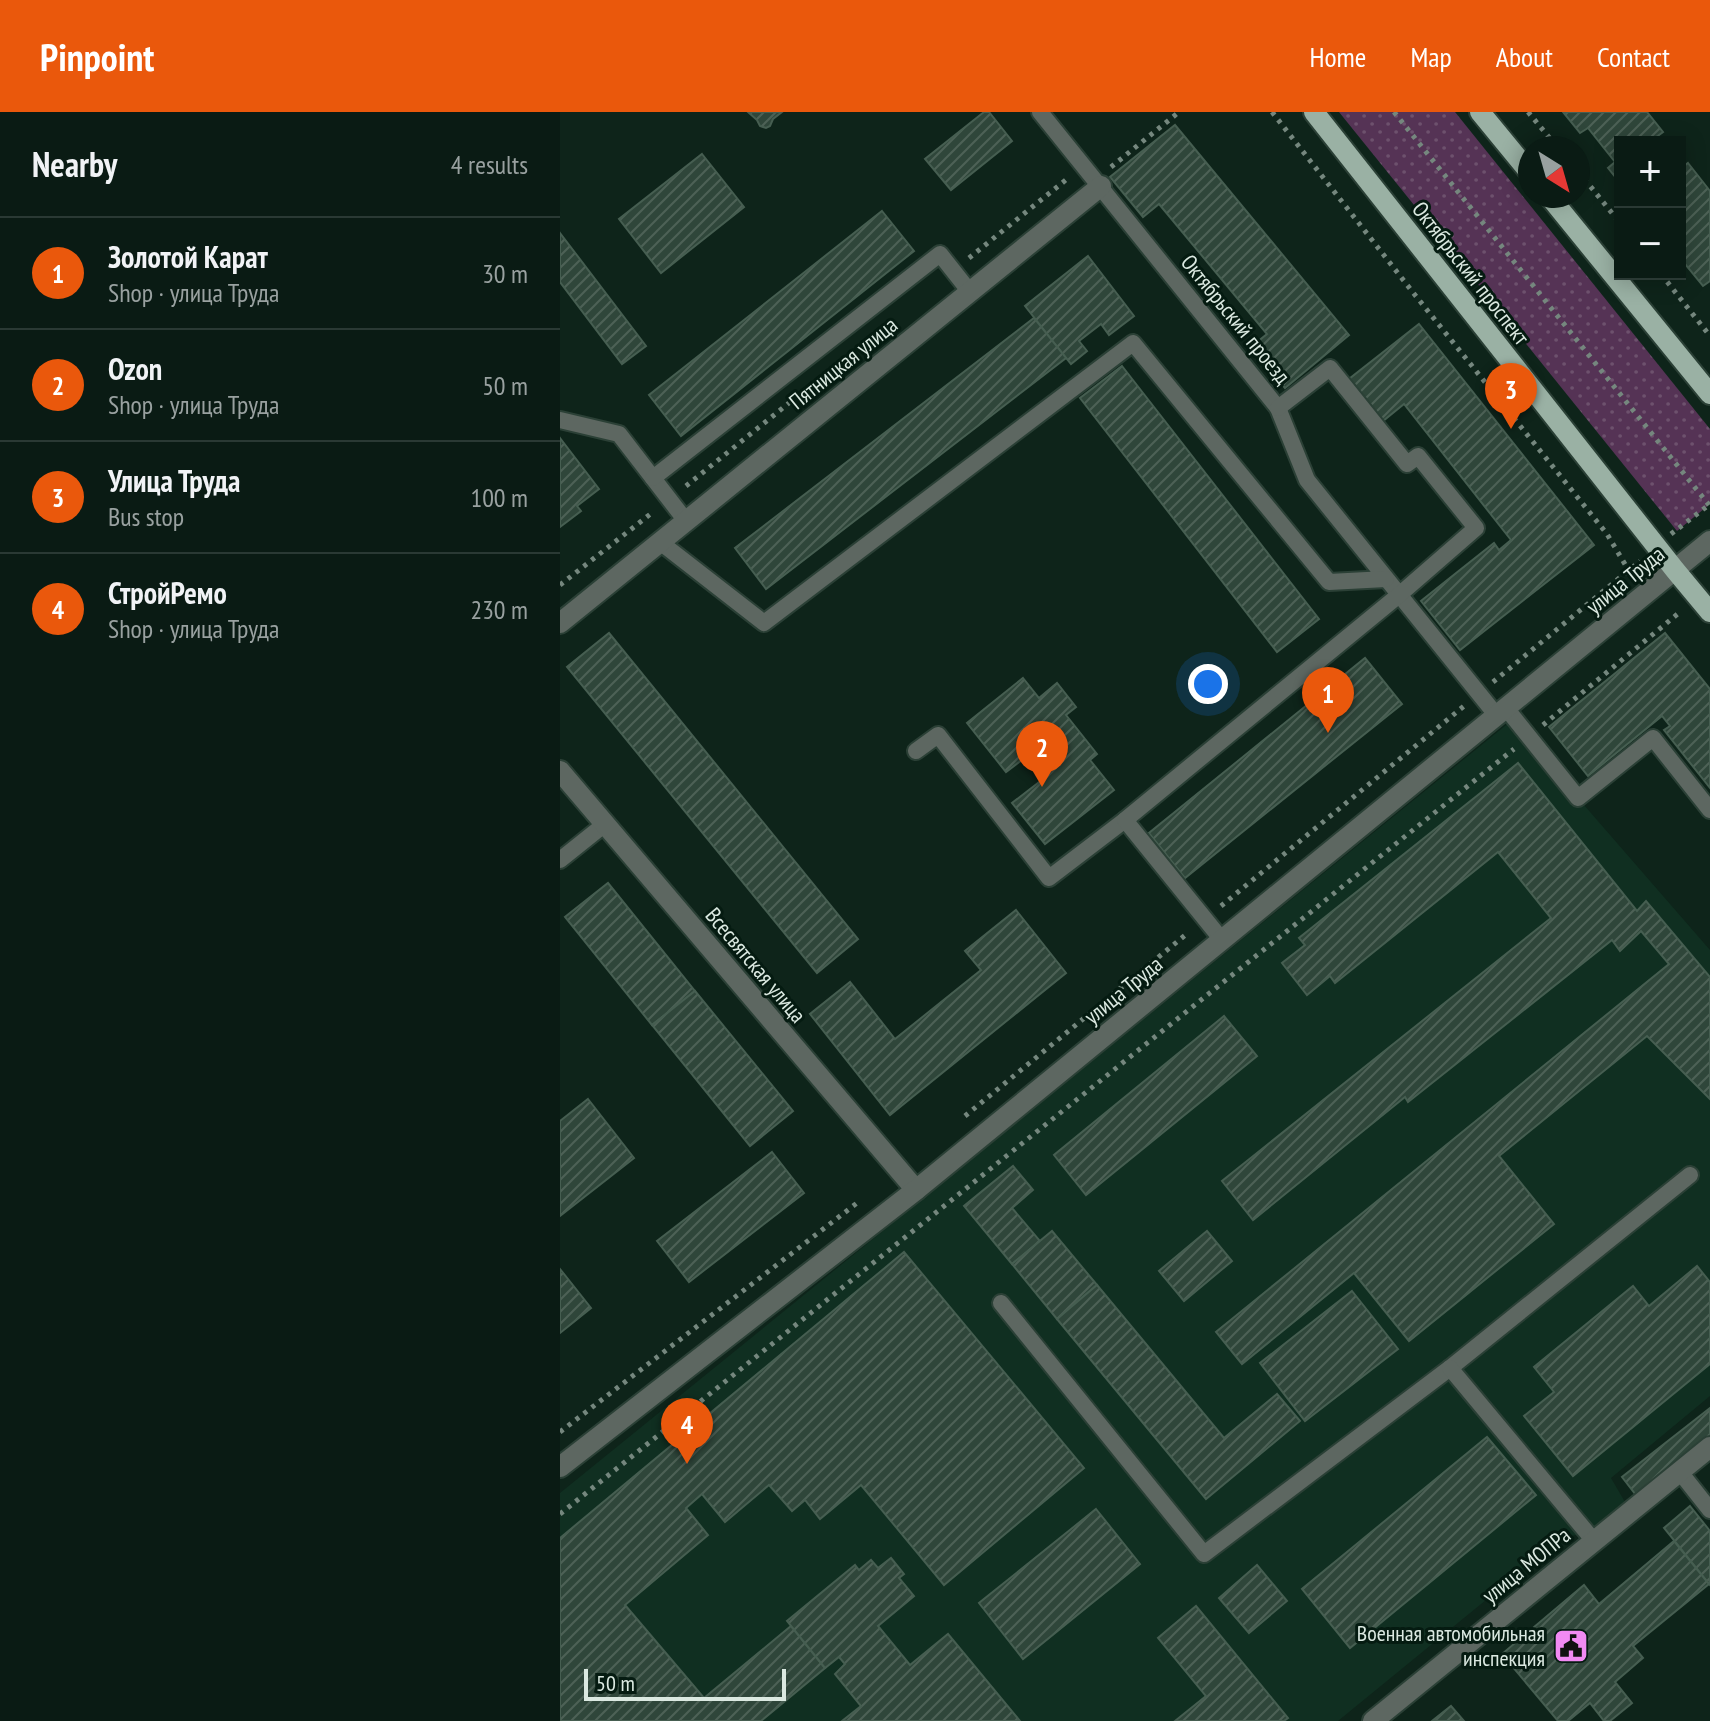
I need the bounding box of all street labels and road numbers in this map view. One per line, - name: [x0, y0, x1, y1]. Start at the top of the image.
- street label: Октябрьский проспект: [1406, 196, 1536, 351]
- street label: Октябрьский проезд: [1175, 249, 1297, 390]
- street label: Пятницкая улица: [783, 311, 903, 415]
- street label: улица Труда: [1580, 540, 1670, 620]
- street label: Всесвятская улица: [700, 902, 812, 1028]
- street label: улица Труда: [1078, 950, 1168, 1030]
- street label: улица МОПРа: [1476, 1521, 1576, 1609]

